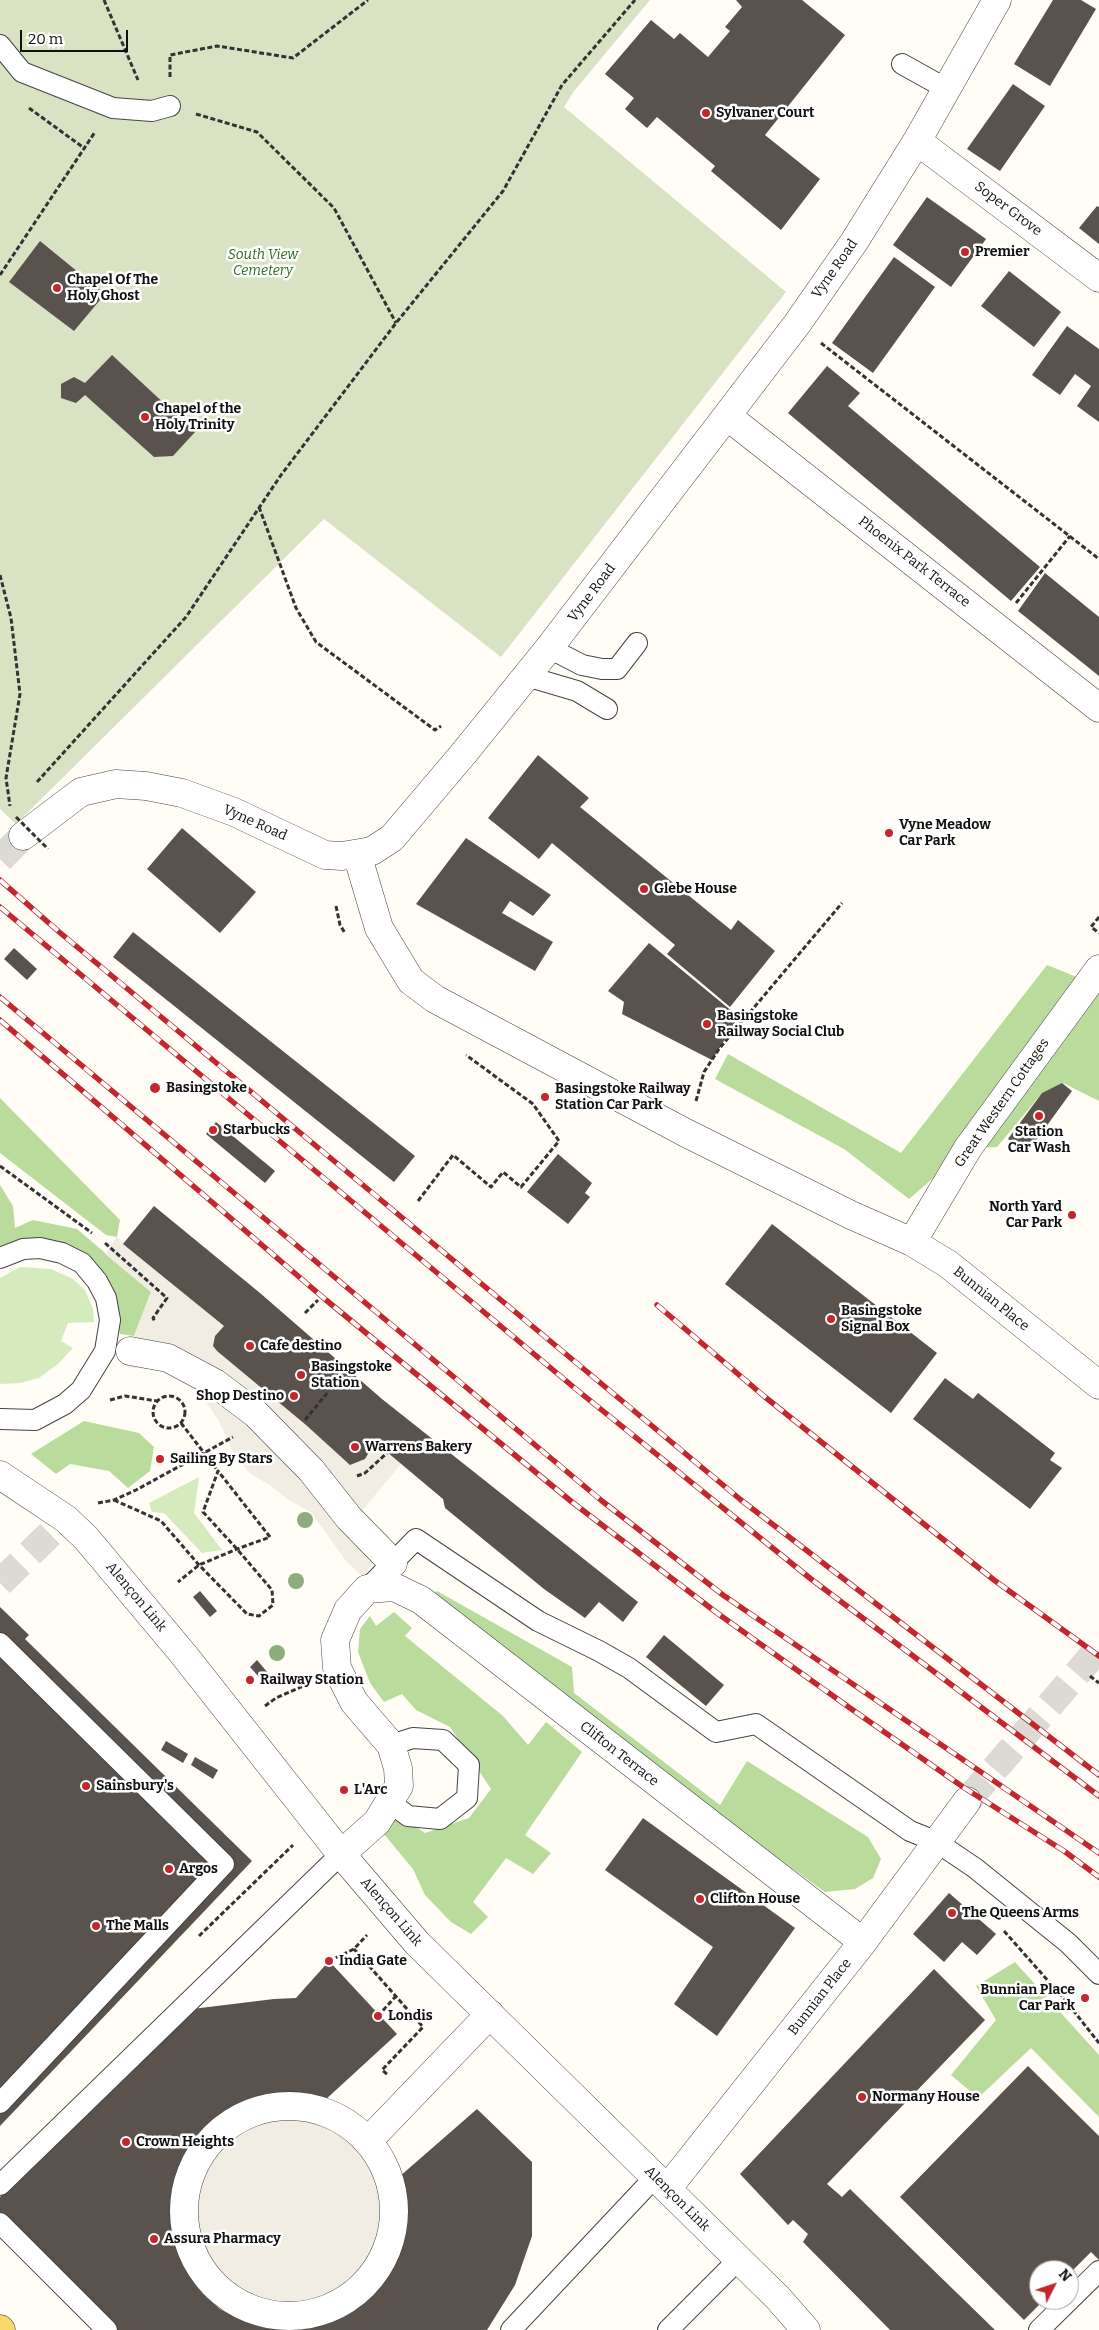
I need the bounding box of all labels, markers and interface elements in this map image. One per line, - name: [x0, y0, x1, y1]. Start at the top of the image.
- scale bar: [22, 20, 130, 52]
- text: 20 m: [28, 30, 63, 48]
- place label: Sylvaner Court: [716, 105, 815, 121]
- marker: Sylvaner Court: [700, 107, 712, 119]
- street label: Soper Grove: [971, 178, 1045, 240]
- street label: Vyne Road: [809, 236, 861, 302]
- place label: Premier: [975, 244, 1030, 260]
- marker: Premier: [959, 246, 971, 258]
- park label: South View Cemetery: [228, 247, 298, 280]
- place label: Chapel Of The Holy Ghost: [67, 272, 158, 304]
- marker: Chapel Of The Holy Ghost: [51, 282, 63, 294]
- place label: Chapel of the Holy Trinity: [155, 401, 241, 434]
- marker: Chapel of the Holy Trinity: [139, 411, 151, 423]
- street label: Phoenix Park Terrace: [855, 513, 973, 611]
- street label: Vyne Road: [565, 561, 619, 625]
- street label: Vyne Road: [220, 801, 290, 845]
- place label: Vyne Meadow Car Park: [899, 817, 991, 850]
- marker: Vyne Meadow Car Park: [883, 827, 895, 839]
- place label: Glebe House: [654, 881, 737, 897]
- marker: Glebe House: [638, 883, 650, 895]
- place label: Basingstoke Railway Social Club: [717, 1008, 844, 1040]
- marker: Basingstoke Railway Social Club: [701, 1018, 713, 1030]
- street label: Great Western Cottages: [951, 1035, 1053, 1171]
- place label: Basingstoke: [166, 1080, 247, 1096]
- marker: Basingstoke: [148, 1081, 162, 1095]
- place label: Basingstoke Railway Station Car Park: [555, 1081, 691, 1114]
- marker: Basingstoke Railway Station Car Park: [539, 1091, 551, 1103]
- marker: Station Car Wash: [1033, 1110, 1045, 1122]
- place label: Starbucks: [223, 1122, 290, 1138]
- marker: Starbucks: [207, 1124, 219, 1136]
- place label: Station Car Wash: [1008, 1124, 1070, 1156]
- place label: North Yard Car Park: [989, 1199, 1062, 1232]
- marker: North Yard Car Park: [1066, 1209, 1078, 1221]
- street label: Bunnian Place: [950, 1263, 1032, 1335]
- place label: Basingstoke Signal Box: [841, 1303, 922, 1335]
- marker: Basingstoke Signal Box: [825, 1313, 837, 1325]
- place label: Cafe destino: [260, 1338, 342, 1354]
- marker: Cafe destino: [244, 1340, 256, 1352]
- place label: Basingstoke Station: [311, 1359, 392, 1391]
- marker: Basingstoke Station: [295, 1369, 307, 1381]
- place label: Shop Destino: [196, 1388, 284, 1404]
- marker: Shop Destino: [288, 1390, 300, 1402]
- place label: Warrens Bakery: [365, 1439, 472, 1455]
- marker: Warrens Bakery: [349, 1441, 361, 1453]
- place label: Sailing By Stars: [170, 1451, 273, 1467]
- marker: Sailing By Stars: [154, 1453, 166, 1465]
- street label: Alençon Link: [102, 1559, 170, 1635]
- place label: Railway Station: [260, 1672, 363, 1688]
- marker: Railway Station: [244, 1674, 256, 1686]
- street label: Clifton Terrace: [576, 1718, 662, 1790]
- place label: Sainsbury's: [96, 1778, 174, 1794]
- marker: Sainsbury's: [80, 1780, 92, 1792]
- place label: L'Arc: [354, 1782, 387, 1798]
- marker: L'Arc: [338, 1784, 350, 1796]
- place label: Argos: [179, 1861, 218, 1877]
- marker: Argos: [163, 1863, 175, 1875]
- street label: Alençon Link: [357, 1874, 425, 1950]
- place label: Clifton House: [710, 1891, 800, 1907]
- marker: Clifton House: [694, 1893, 706, 1905]
- place label: The Queens Arms: [962, 1905, 1079, 1921]
- marker: The Queens Arms: [946, 1907, 958, 1919]
- place label: The Malls: [106, 1918, 169, 1934]
- marker: The Malls: [90, 1920, 102, 1932]
- place label: India Gate: [339, 1953, 407, 1969]
- marker: India Gate: [323, 1955, 335, 1967]
- street label: Bunnian Place: [785, 1955, 855, 2039]
- place label: Bunnian Place Car Park: [980, 1982, 1075, 2014]
- marker: Bunnian Place Car Park: [1079, 1992, 1091, 2004]
- place label: Londis: [388, 2008, 433, 2024]
- marker: Londis: [372, 2010, 384, 2022]
- place label: Normany House: [872, 2089, 980, 2105]
- marker: Normany House: [856, 2091, 868, 2103]
- place label: Crown Heights: [136, 2134, 234, 2150]
- marker: Crown Heights: [120, 2136, 132, 2148]
- street label: Alençon Link: [641, 2163, 713, 2235]
- place label: Assura Pharmacy: [164, 2231, 281, 2247]
- marker: Assura Pharmacy: [148, 2233, 160, 2245]
- north arrow: [1029, 2260, 1079, 2310]
- text: N: [1055, 2266, 1075, 2285]

